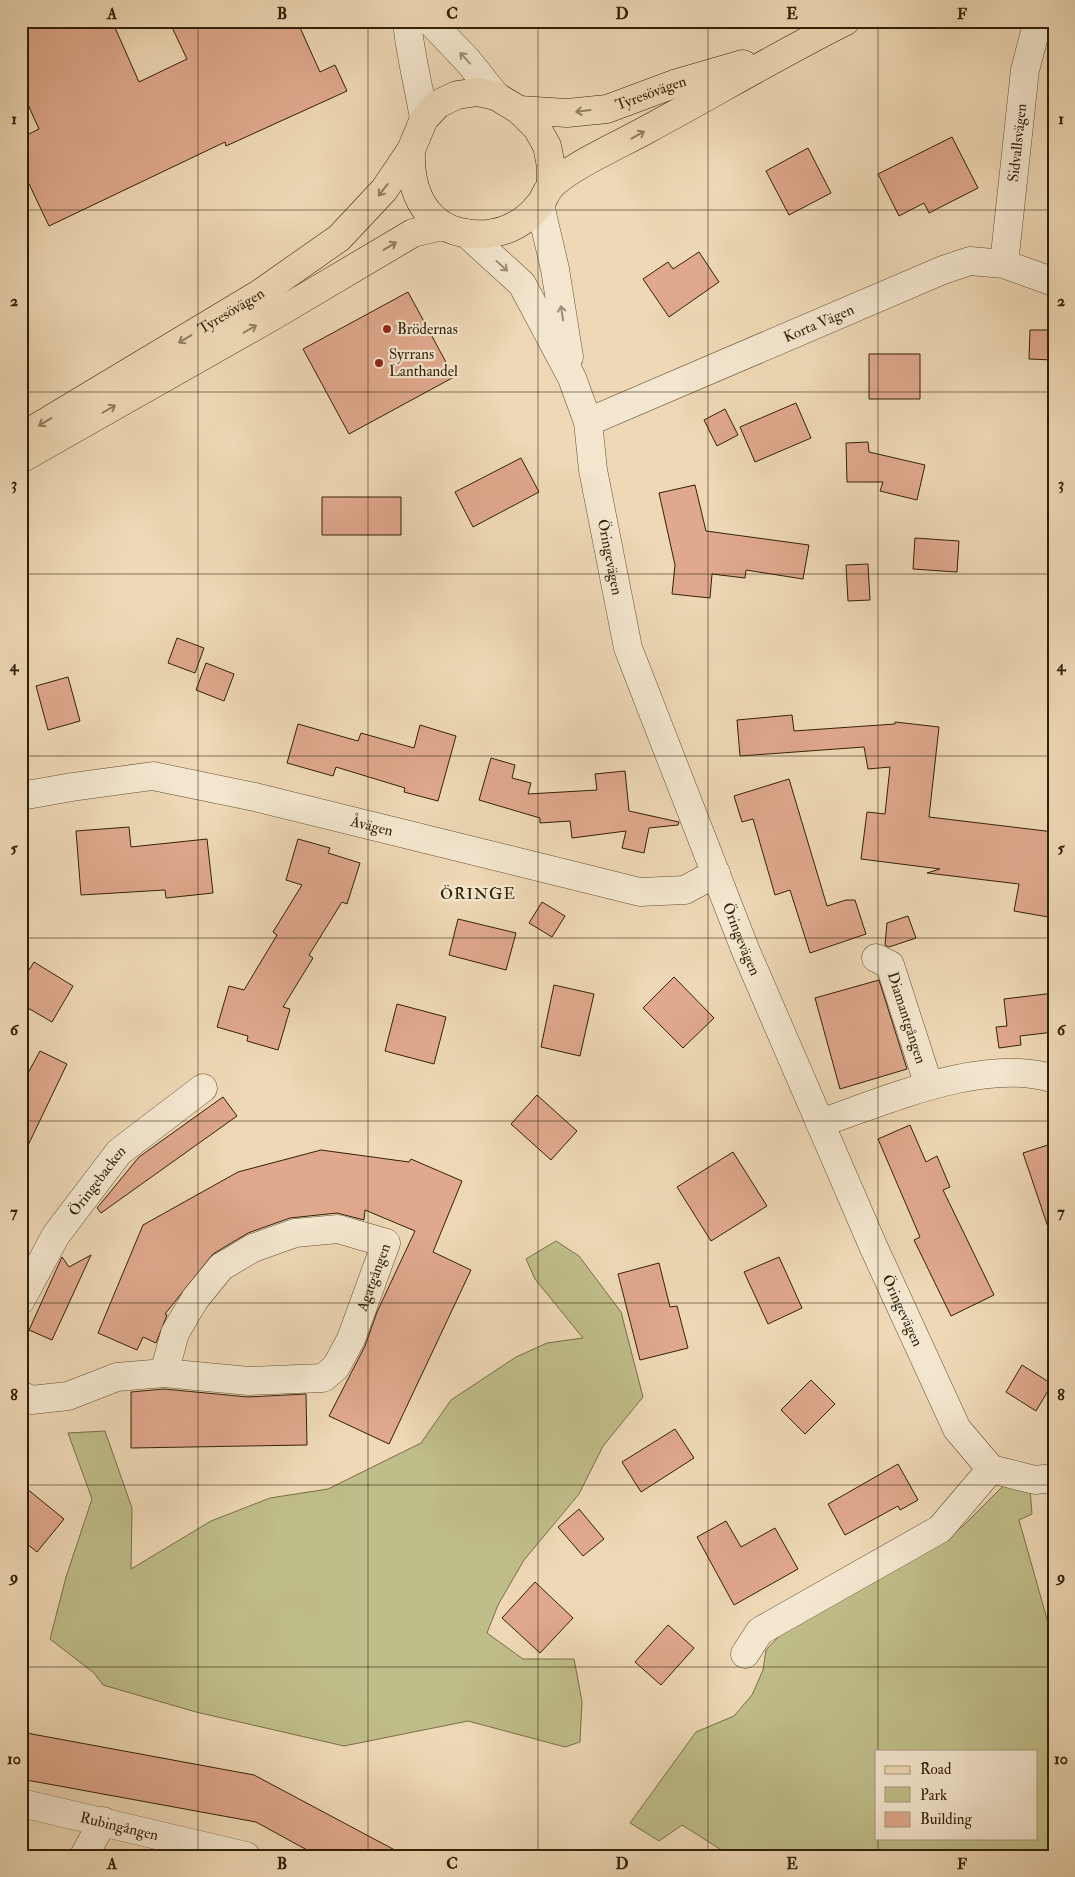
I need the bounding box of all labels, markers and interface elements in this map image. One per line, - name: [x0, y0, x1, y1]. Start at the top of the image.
- text: A: [106, 4, 118, 24]
- text: B: [277, 4, 287, 24]
- text: C: [446, 4, 458, 24]
- text: D: [615, 4, 629, 24]
- text: E: [786, 4, 798, 24]
- text: F: [957, 4, 967, 24]
- one-way arrow: [459, 52, 471, 65]
- street label: Tyresövägen: [613, 71, 689, 115]
- street label: Sidvallsvägen: [1003, 102, 1031, 183]
- one-way arrow: [575, 107, 591, 117]
- text: 1: [11, 109, 17, 129]
- text: 1: [1058, 109, 1064, 129]
- one-way arrow: [630, 130, 645, 139]
- one-way arrow: [378, 183, 389, 196]
- one-way arrow: [383, 241, 397, 251]
- one-way arrow: [496, 260, 509, 272]
- street label: Tyresövägen: [194, 283, 268, 338]
- text: 2: [10, 291, 18, 311]
- text: 2: [1057, 291, 1065, 311]
- street label: Korta Vägen: [780, 300, 857, 347]
- one-way arrow: [557, 305, 567, 321]
- place label: Brödernas: [397, 320, 458, 339]
- one-way arrow: [243, 323, 257, 333]
- marker: Brödernas: [381, 323, 393, 335]
- one-way arrow: [178, 335, 192, 345]
- place label: Syrrans Lanthandel: [389, 345, 458, 381]
- marker: Syrrans Lanthandel: [373, 357, 385, 369]
- one-way arrow: [102, 404, 117, 414]
- one-way arrow: [39, 418, 53, 428]
- text: 3: [11, 474, 17, 494]
- text: 3: [1058, 474, 1064, 494]
- street label: Öringevägen: [593, 517, 627, 597]
- text: 4: [9, 656, 20, 676]
- text: 4: [1056, 656, 1067, 676]
- street label: Åvägen: [348, 810, 395, 840]
- text: 5: [10, 838, 18, 858]
- text: 5: [1057, 838, 1065, 858]
- district label: ÖRINGE: [440, 884, 516, 904]
- street label: Öringevägen: [718, 899, 765, 979]
- street label: Diamantgången: [883, 969, 931, 1066]
- text: 6: [10, 1020, 20, 1040]
- text: 6: [1057, 1020, 1067, 1040]
- street label: Öringebacken: [64, 1141, 130, 1220]
- text: 7: [10, 1202, 18, 1222]
- text: 7: [1057, 1202, 1065, 1222]
- street label: Agatgången: [352, 1241, 395, 1315]
- street label: Öringevägen: [878, 1271, 927, 1350]
- text: 8: [10, 1385, 18, 1405]
- text: 8: [1057, 1385, 1065, 1405]
- text: 9: [8, 1567, 18, 1587]
- text: 9: [1055, 1567, 1065, 1587]
- text: 10: [7, 1749, 21, 1769]
- text: 10: [1054, 1749, 1068, 1769]
- legend: [875, 1750, 1038, 1840]
- text: Road: [920, 1760, 952, 1779]
- text: Park: [920, 1786, 947, 1805]
- street label: Rubingången: [78, 1808, 161, 1845]
- text: Building: [920, 1810, 972, 1829]
- text: A: [106, 1854, 118, 1874]
- text: B: [277, 1854, 287, 1874]
- text: C: [446, 1854, 458, 1874]
- text: D: [615, 1854, 629, 1874]
- text: E: [786, 1854, 798, 1874]
- text: F: [957, 1854, 967, 1874]

